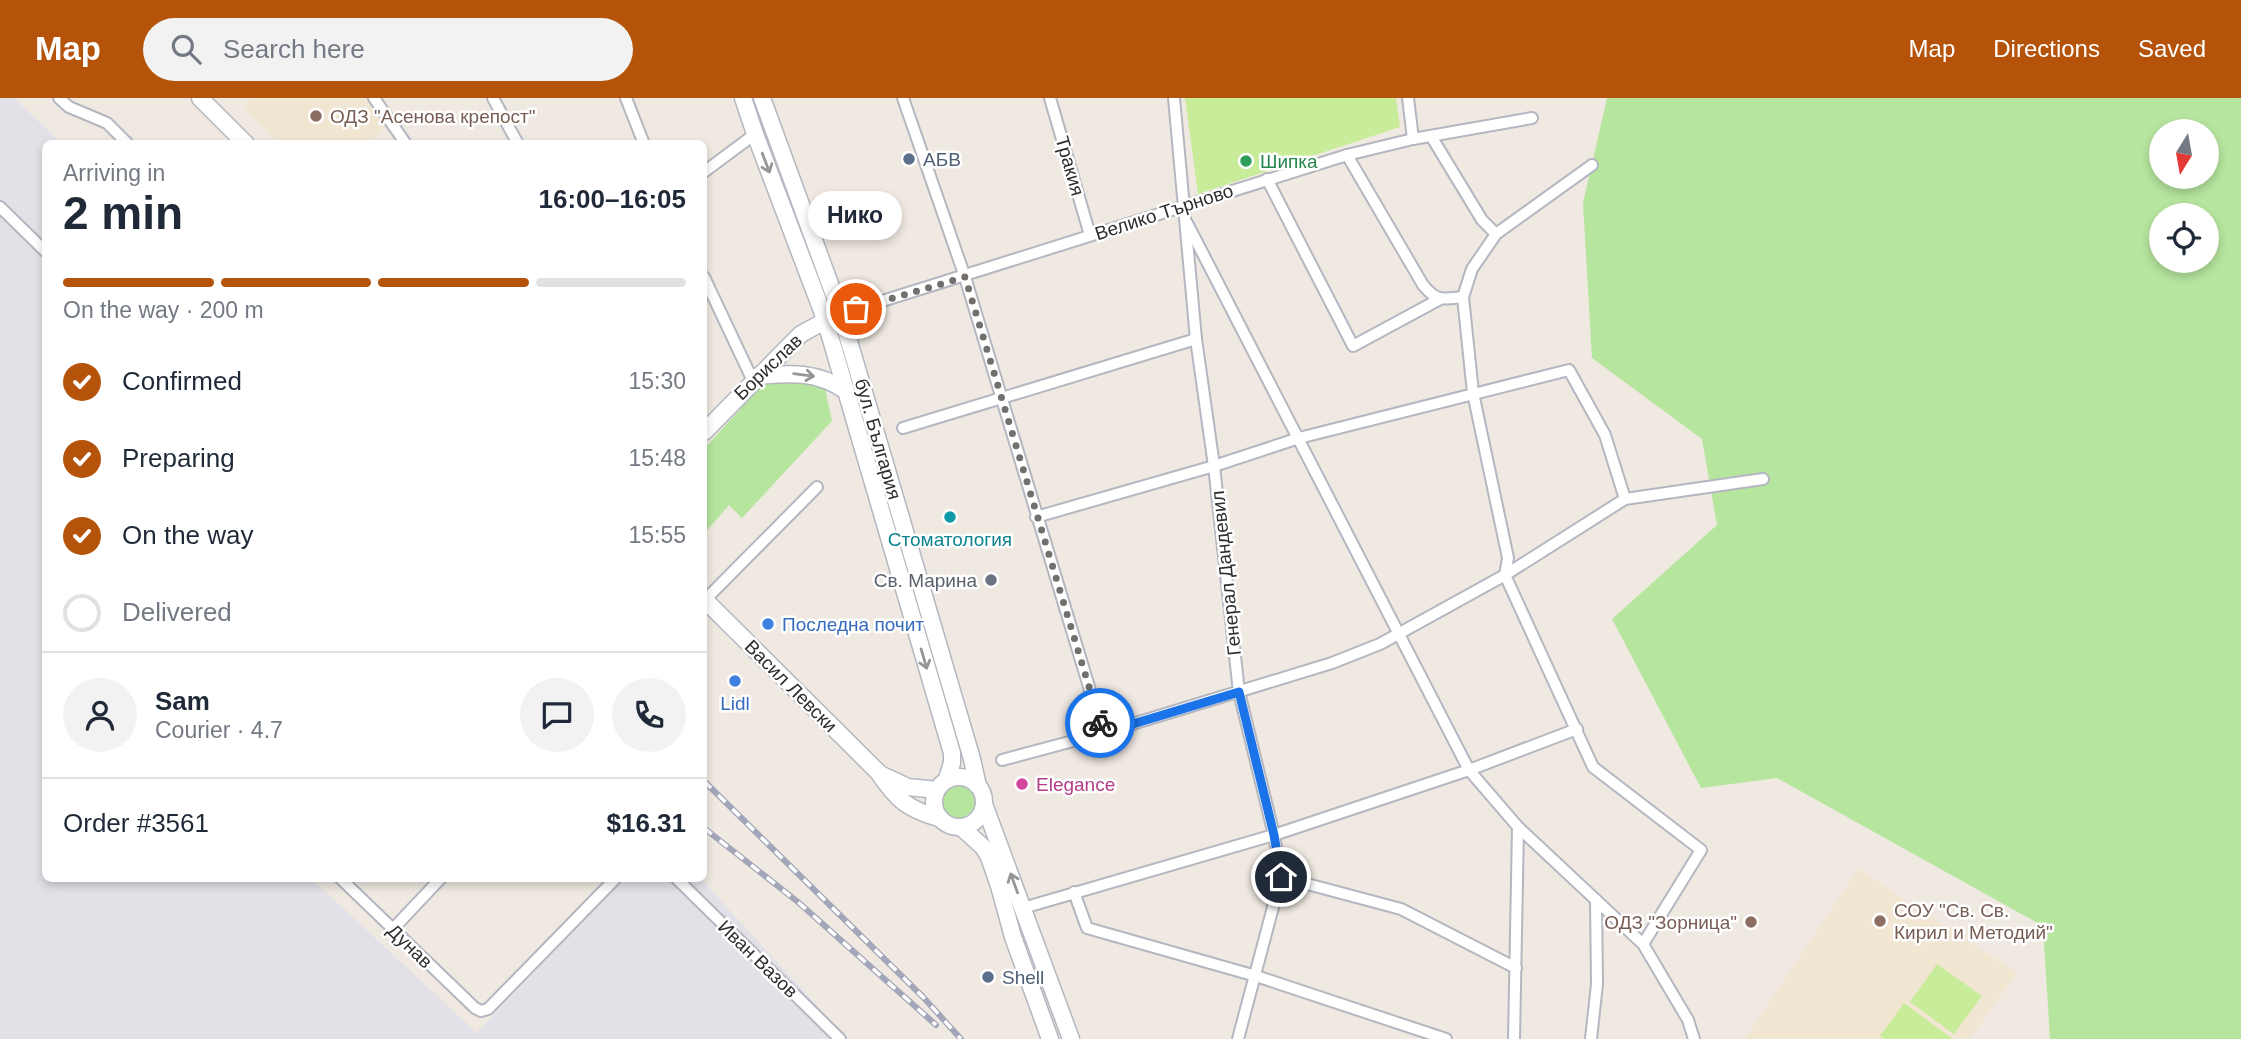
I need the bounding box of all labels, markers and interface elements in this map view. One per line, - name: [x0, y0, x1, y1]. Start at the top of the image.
- search box: [143, 18, 633, 81]
- text: Map: [35, 30, 101, 67]
- icon: search: [167, 30, 205, 68]
- text: Search here: [223, 34, 365, 64]
- text: Map: [1909, 35, 1955, 62]
- text: Directions: [1993, 35, 2100, 62]
- text: Saved: [2138, 35, 2206, 62]
- place label: ОДЗ "Асенова крепост": [330, 106, 536, 127]
- marker: ОДЗ "Асенова крепост": [308, 108, 324, 124]
- north arrow: [2149, 119, 2219, 189]
- map controls: [2149, 119, 2219, 273]
- street label: Тракия: [1052, 134, 1088, 198]
- place label: АБВ: [923, 149, 961, 170]
- one-way arrow: [760, 151, 773, 173]
- marker: АБВ: [901, 151, 917, 167]
- place label: Шипка: [1260, 151, 1318, 172]
- marker: Шипка: [1238, 153, 1254, 169]
- text: Arriving in: [63, 160, 165, 186]
- street label: Велико Търново: [1092, 180, 1236, 244]
- text: 16:00–16:05: [539, 184, 686, 214]
- text: 2 min: [63, 187, 183, 239]
- callout: Нико: [809, 190, 903, 239]
- text: Нико: [827, 202, 883, 228]
- button: locate: [2149, 203, 2219, 273]
- pin: [826, 279, 886, 339]
- icon: bag: [837, 290, 875, 328]
- text: On the way · 200 m: [63, 297, 264, 323]
- street label: Борислав: [730, 330, 806, 404]
- icon: check: [63, 363, 101, 401]
- text: Confirmed: [122, 366, 242, 396]
- text: 15:30: [628, 368, 686, 394]
- one-way arrow: [792, 369, 814, 382]
- street label: бул. България: [851, 376, 905, 502]
- icon: check: [63, 440, 101, 478]
- text: Preparing: [122, 443, 235, 473]
- text: 15:48: [628, 445, 686, 471]
- street label: Генерал Дандевил: [1207, 490, 1245, 656]
- marker: Стоматология: [942, 509, 958, 525]
- icon: check: [63, 517, 101, 555]
- text: On the way: [122, 520, 254, 550]
- text: 15:55: [628, 522, 686, 548]
- place label: Стоматология: [888, 529, 1012, 550]
- place label: Св. Марина: [874, 570, 977, 591]
- marker: Св. Марина: [983, 572, 999, 588]
- text: Delivered: [122, 597, 232, 627]
- place label: Последна почит: [782, 614, 924, 635]
- marker: Последна почит: [760, 616, 776, 632]
- street label: Васил Левски: [741, 636, 841, 736]
- one-way arrow: [919, 648, 932, 670]
- marker: Lidl: [727, 673, 743, 689]
- button: person: [63, 678, 137, 752]
- button: chat: [520, 678, 594, 752]
- button: phone: [612, 678, 686, 752]
- text: Sam: [155, 686, 210, 716]
- courier: [1065, 688, 1135, 758]
- place label: Lidl: [720, 693, 750, 714]
- icon: bike: [1081, 704, 1119, 742]
- text: Courier · 4.7: [155, 717, 283, 743]
- place label: Elegance: [1036, 774, 1115, 795]
- marker: Elegance: [1014, 776, 1030, 792]
- text: Order #3561: [63, 808, 209, 838]
- text: $16.31: [606, 808, 686, 838]
- pin: [1251, 847, 1311, 907]
- icon: home: [1262, 858, 1300, 896]
- one-way arrow: [1006, 873, 1019, 895]
- place label: СОУ "Св. Св. Кирил и Методий": [1894, 900, 2053, 943]
- place label: ОДЗ "Зорница": [1604, 912, 1737, 933]
- marker: СОУ "Св. Св. Кирил и Методий": [1872, 913, 1888, 929]
- marker: ОДЗ "Зорница": [1743, 914, 1759, 930]
- street label: Иван Вазов: [714, 916, 802, 1002]
- street label: Дунав: [383, 920, 437, 972]
- place label: Shell: [1002, 967, 1044, 988]
- marker: Shell: [980, 969, 996, 985]

